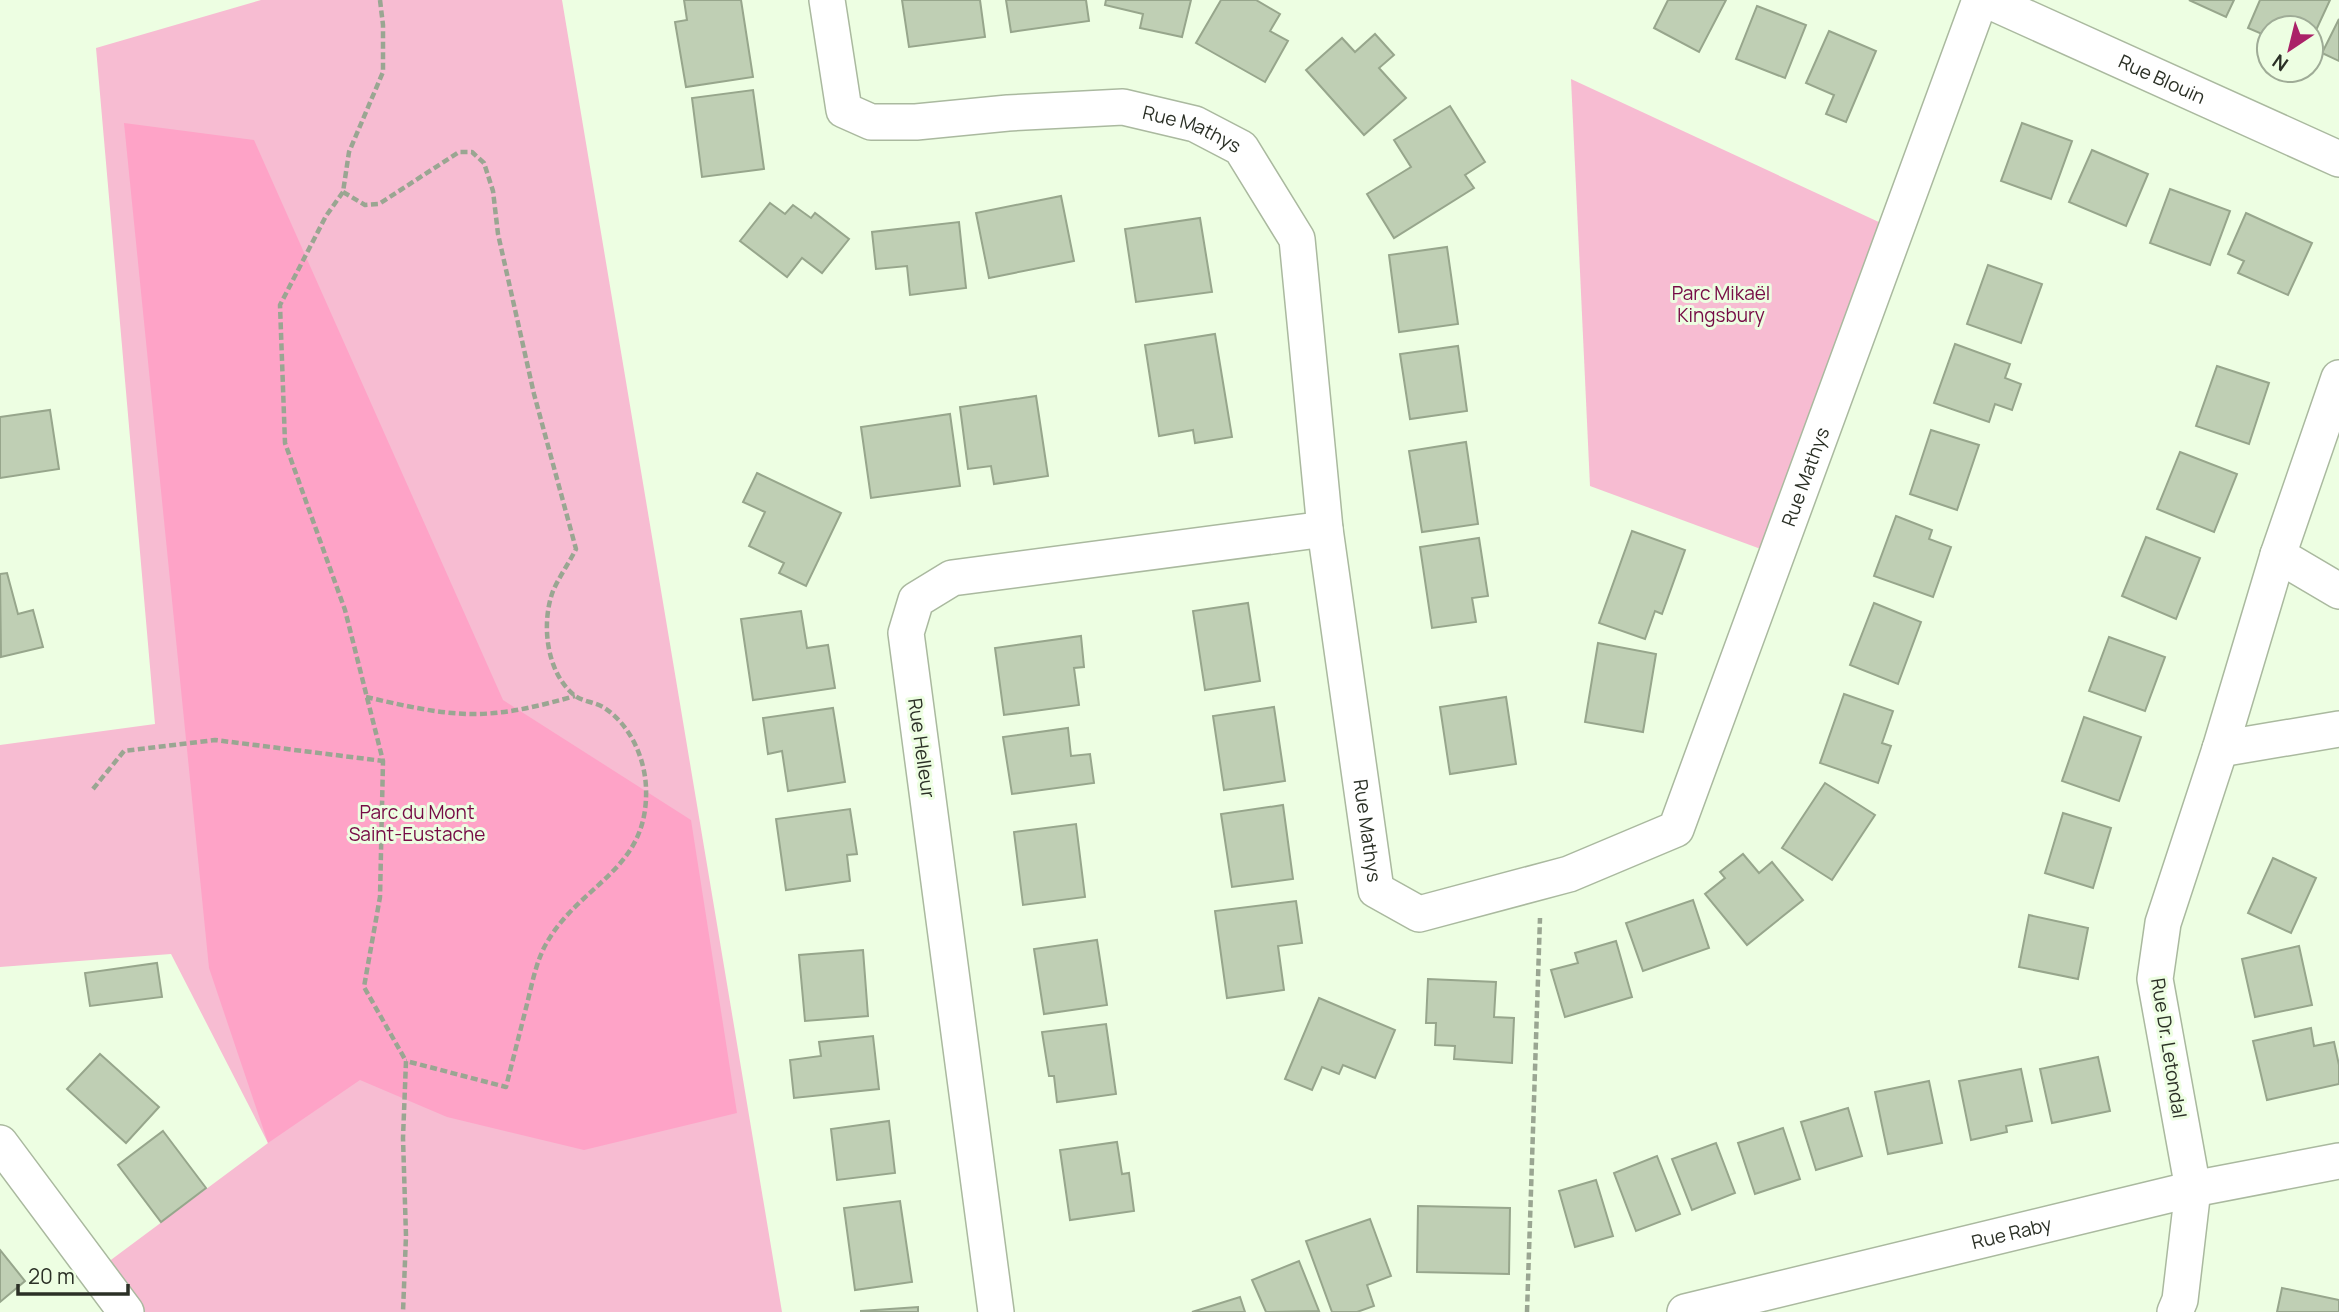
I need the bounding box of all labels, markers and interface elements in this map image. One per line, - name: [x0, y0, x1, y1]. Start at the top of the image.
- north arrow: [2255, 14, 2325, 84]
- street label: Rue Blouin: [2114, 48, 2210, 110]
- text: N: [2267, 48, 2293, 77]
- street label: Rue Mathys: [1140, 99, 1246, 159]
- park label: Parc Mikaël Kingsbury: [1672, 280, 1770, 328]
- street label: Rue Mathys: [1775, 423, 1835, 530]
- street label: Rue Helleur: [902, 696, 942, 800]
- street label: Rue Mathys: [1347, 777, 1388, 884]
- park label: Parc du Mont Saint-Eustache: [349, 799, 485, 847]
- street label: Rue Dr. Letondal: [2145, 976, 2193, 1120]
- street label: Rue Raby: [1969, 1211, 2054, 1255]
- scale bar: [18, 1252, 128, 1296]
- text: 20 m: [28, 1262, 75, 1290]

